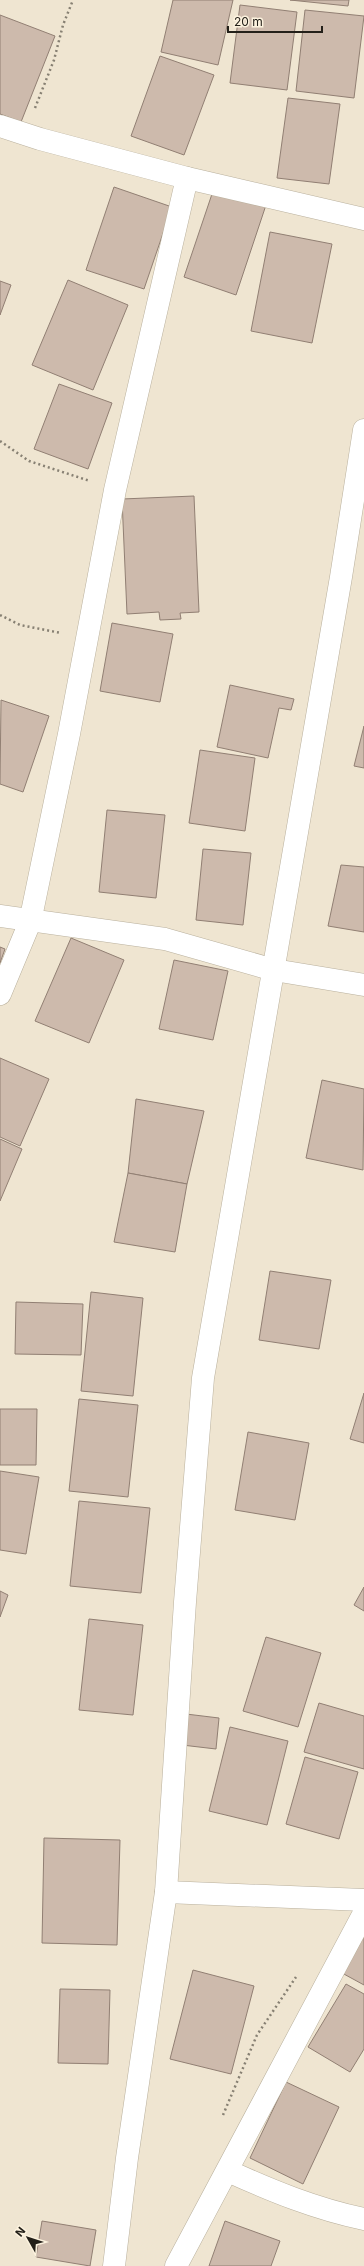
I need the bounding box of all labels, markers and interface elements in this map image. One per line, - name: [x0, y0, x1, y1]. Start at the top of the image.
- scale bar: [228, 8, 322, 34]
- text: 20 m: [234, 14, 263, 29]
- north arrow: [8, 2218, 48, 2258]
- text: N: [12, 2224, 28, 2239]

